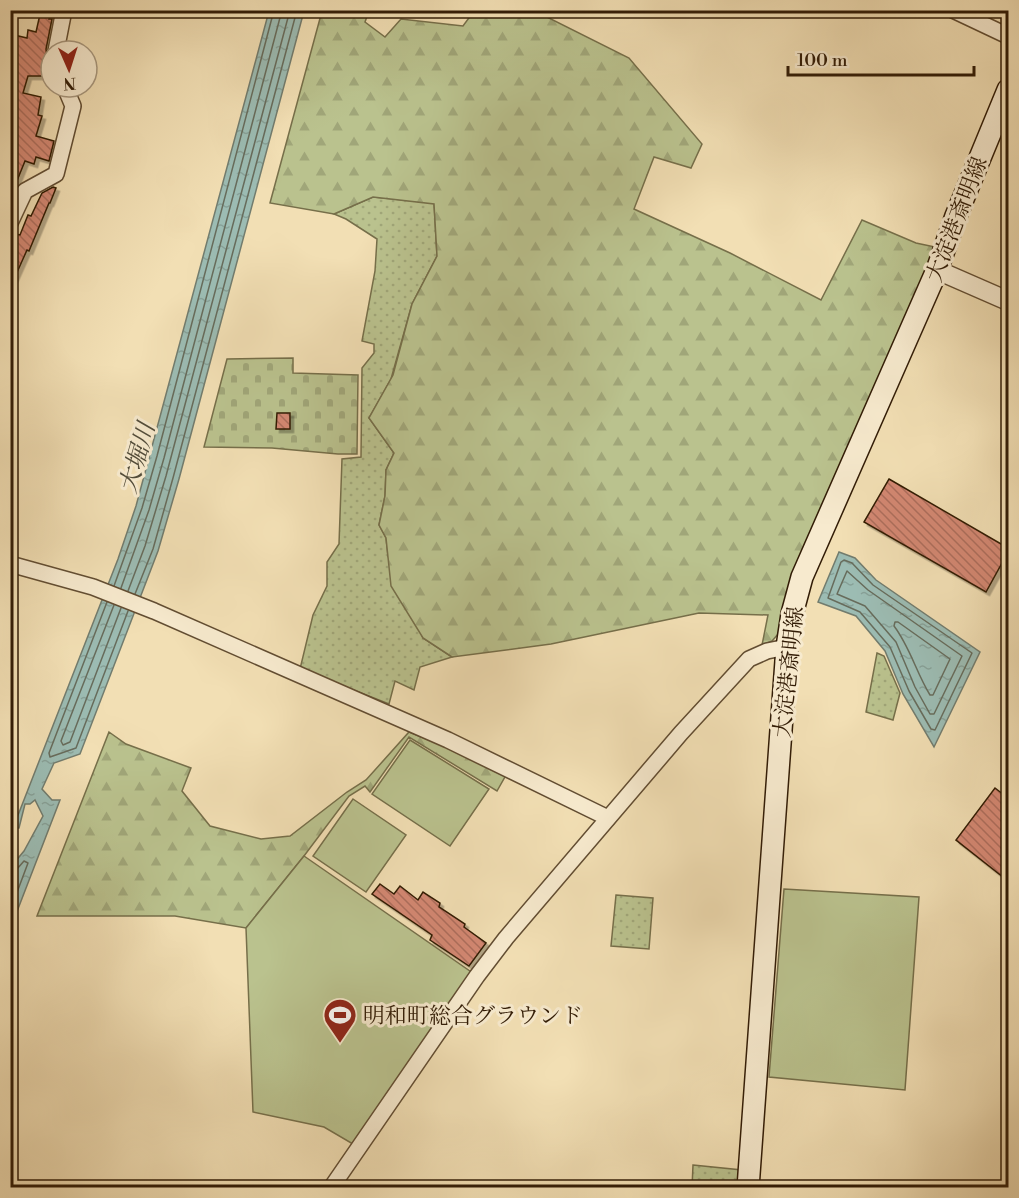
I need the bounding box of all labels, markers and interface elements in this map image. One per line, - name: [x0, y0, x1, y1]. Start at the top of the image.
- north arrow: [39, 39, 99, 99]
- scale bar: [788, 39, 974, 77]
- text: 100 m: [797, 49, 848, 72]
- text: N: [63, 73, 77, 93]
- street label: 大淀港斎明線: [921, 153, 994, 286]
- water label: 大堀川: [114, 417, 163, 497]
- street label: 大淀港斎明線: [769, 605, 810, 739]
- sports icon: 明和町総合グラウンド: [322, 997, 358, 1044]
- place label: 明和町総合グラウンド: [363, 1003, 583, 1030]

